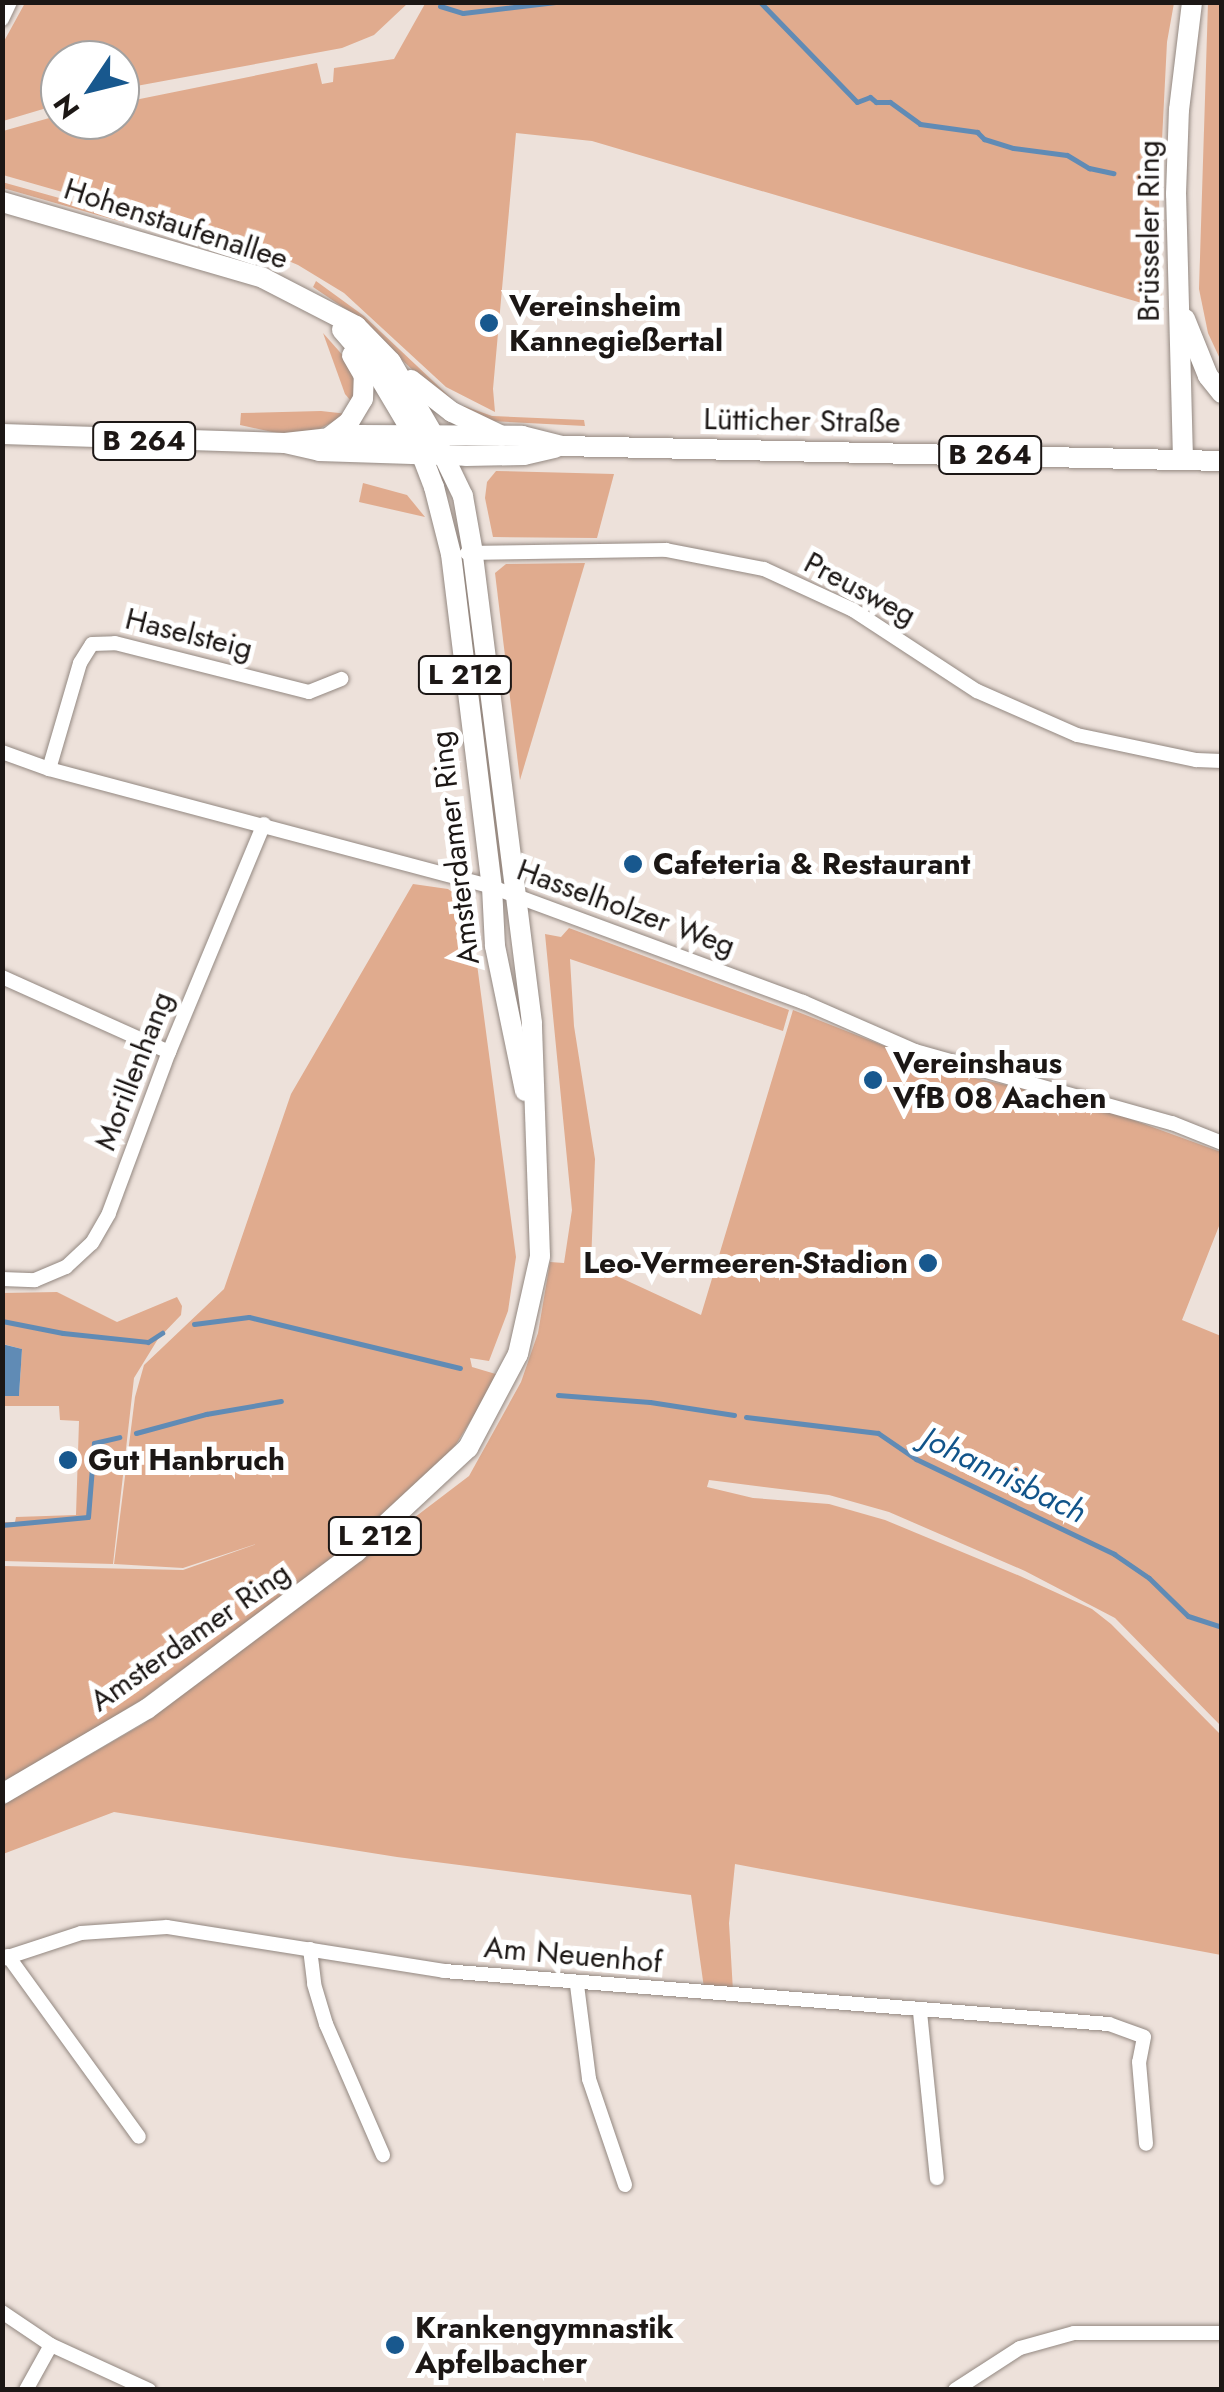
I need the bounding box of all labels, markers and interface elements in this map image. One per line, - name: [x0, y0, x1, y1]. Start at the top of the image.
- north arrow: [40, 40, 140, 140]
- text: N: [43, 85, 90, 127]
- street label: Brüsseler Ring: [1131, 140, 1167, 322]
- street label: Hohenstaufenallee: [60, 171, 292, 277]
- place label: Vereinsheim Kannegießertal: [509, 288, 723, 358]
- marker: Vereinsheim Kannegießertal: [478, 312, 500, 334]
- street label: Lütticher Straße: [703, 401, 901, 441]
- road number: B 264: [92, 418, 196, 464]
- road number: B 264: [938, 432, 1042, 478]
- street label: Preusweg: [798, 545, 922, 633]
- street label: Haselsteig: [122, 601, 256, 667]
- road number: L 212: [418, 652, 512, 698]
- street label: Amsterdamer Ring: [423, 729, 487, 967]
- place label: Cafeteria & Restaurant: [653, 846, 970, 882]
- street label: Hasselholzer Weg: [512, 852, 740, 964]
- marker: Cafeteria & Restaurant: [622, 853, 644, 875]
- street label: Morillenhang: [87, 987, 181, 1155]
- place label: Vereinshaus VfB 08 Aachen: [893, 1045, 1107, 1116]
- marker: Vereinshaus VfB 08 Aachen: [862, 1069, 884, 1091]
- place label: Leo-Vermeeren-Stadion: [583, 1245, 908, 1281]
- marker: Leo-Vermeeren-Stadion: [917, 1252, 939, 1274]
- water label: Johannisbach: [916, 1419, 1092, 1531]
- place label: Gut Hanbruch: [88, 1442, 285, 1478]
- marker: Gut Hanbruch: [57, 1449, 79, 1471]
- road number: L 212: [328, 1513, 422, 1559]
- street label: Amsterdamer Ring: [83, 1555, 297, 1719]
- street label: Am Neuenhof: [482, 1929, 664, 1981]
- place label: Krankengymnastik Apfelbacher: [415, 2310, 674, 2380]
- marker: Krankengymnastik Apfelbacher: [384, 2334, 406, 2356]

